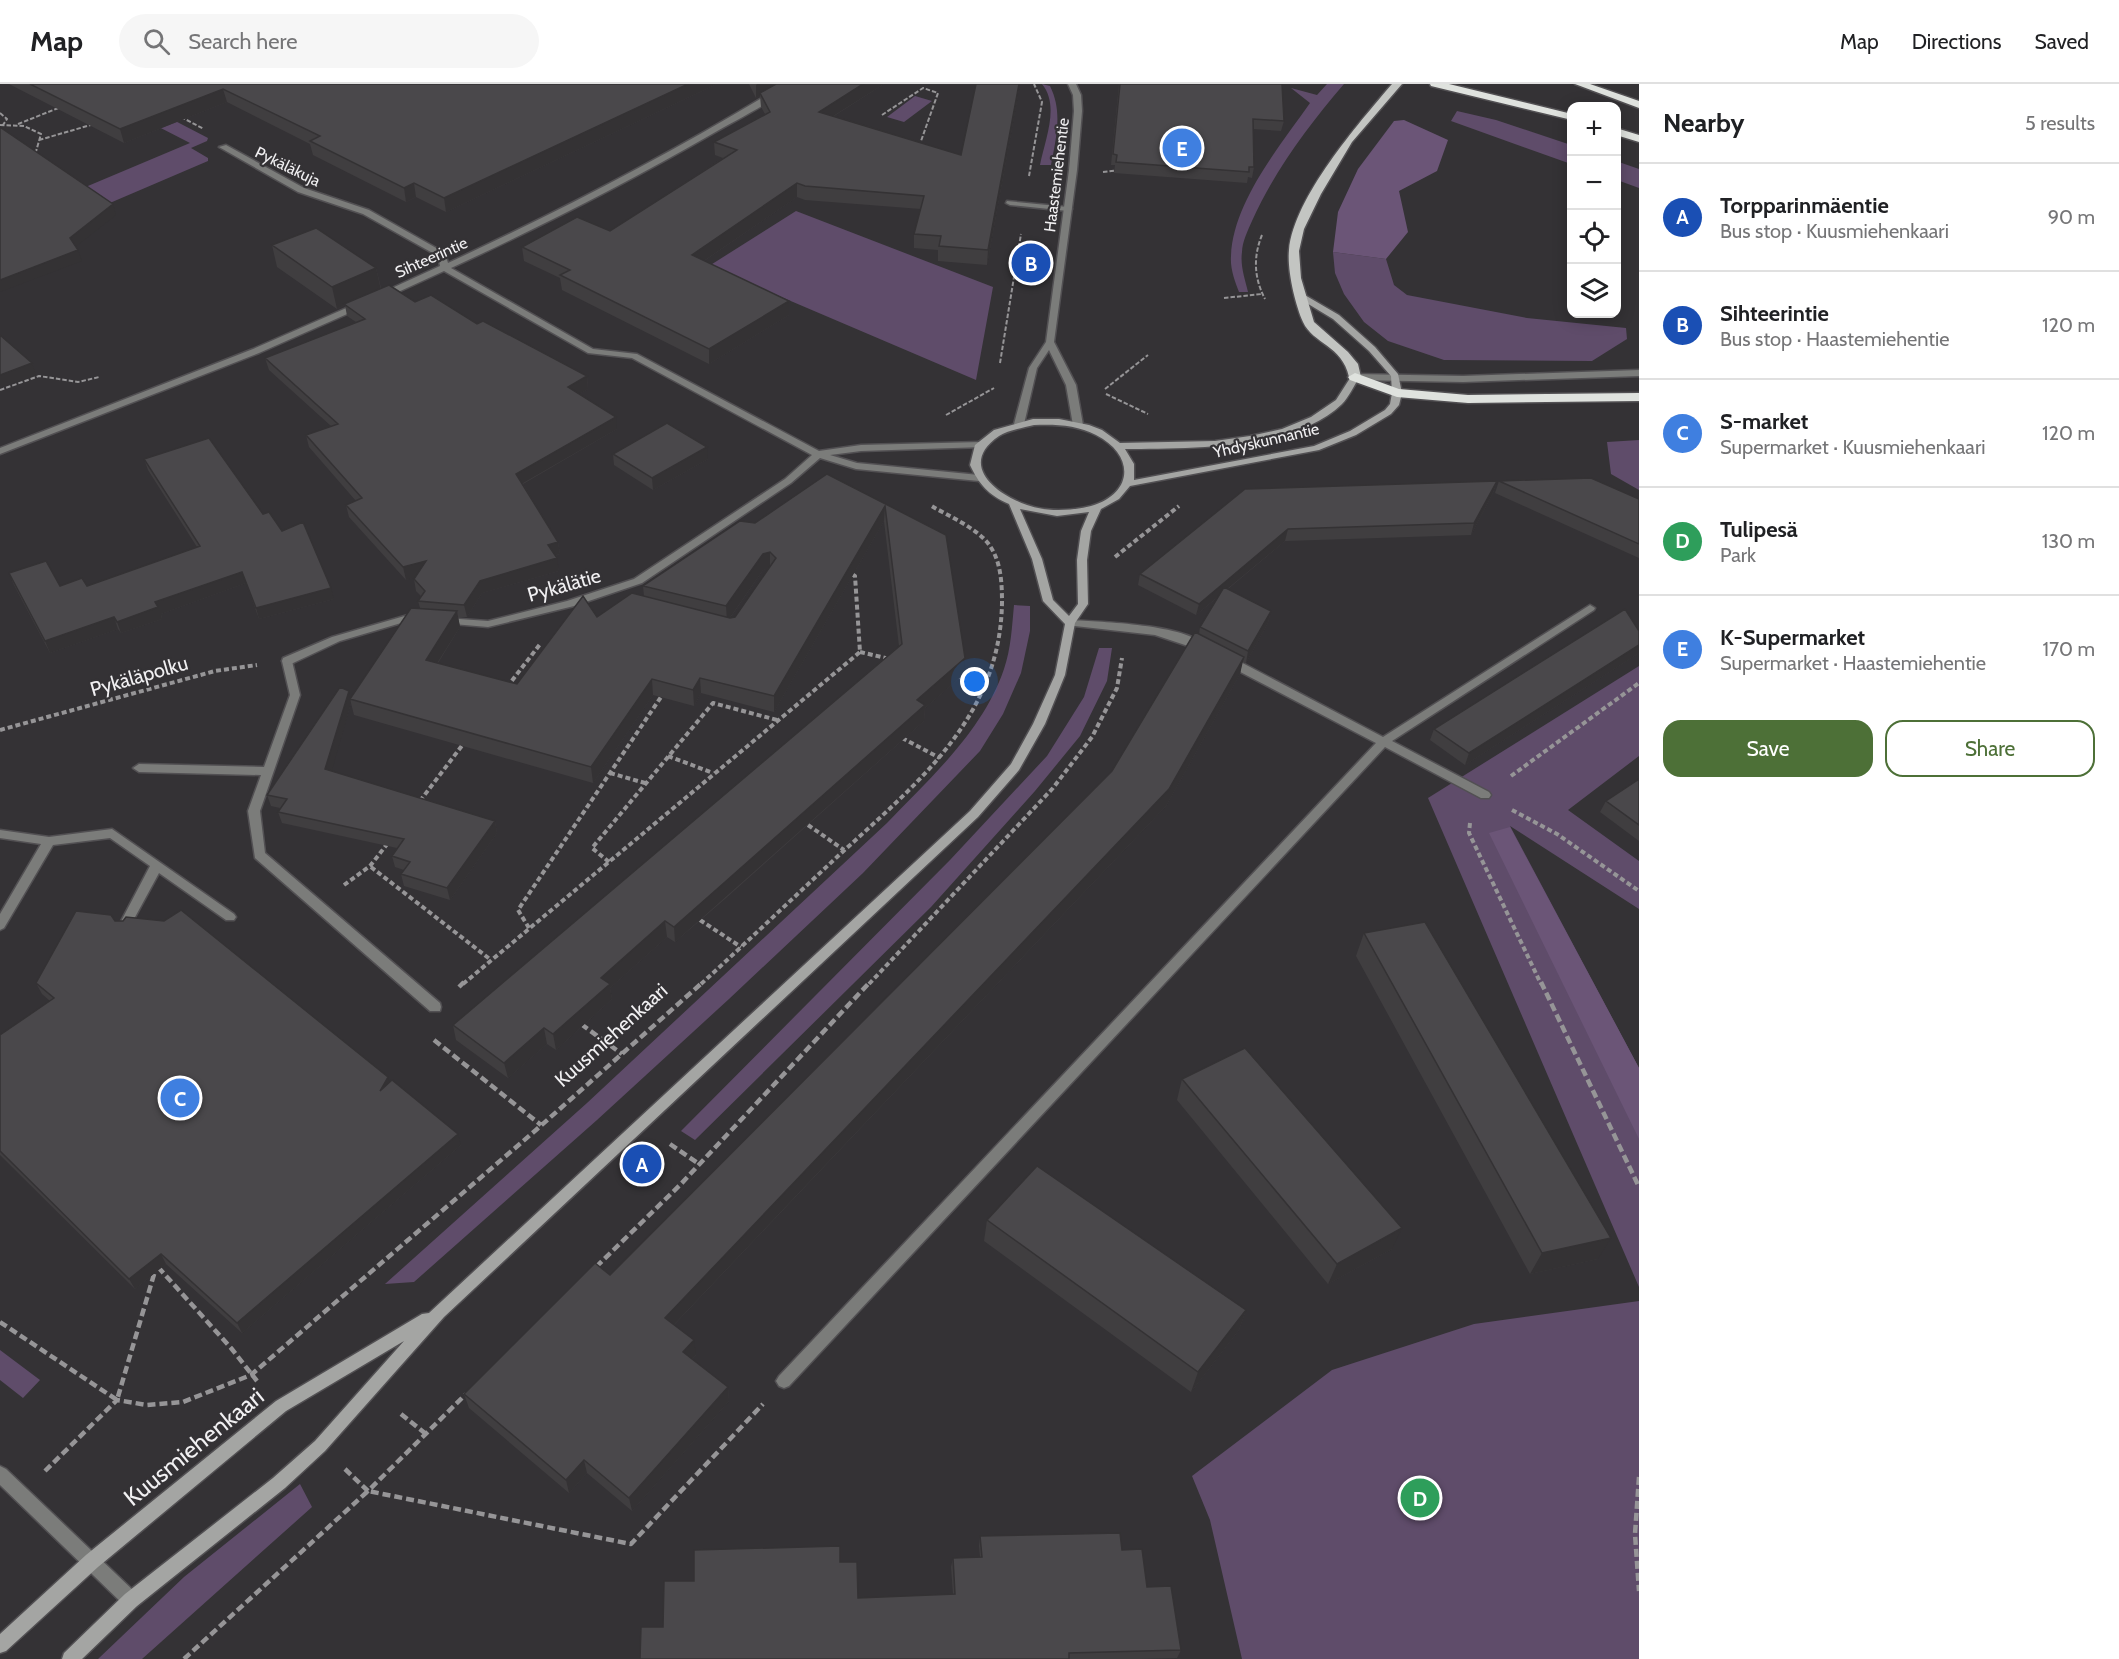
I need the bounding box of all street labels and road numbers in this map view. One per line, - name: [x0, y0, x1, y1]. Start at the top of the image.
- street label: Haastemiehentie: [1040, 117, 1073, 233]
- street label: Pykäläkuja: [252, 143, 324, 190]
- street label: Sihteerintie: [392, 233, 470, 282]
- street label: Yhdyskunnantie: [1210, 419, 1321, 462]
- street label: Pykälätie: [524, 563, 604, 607]
- street label: Pykäläpolku: [87, 651, 191, 701]
- street label: Kuusmiehenkaari: [550, 978, 672, 1092]
- street label: Kuusmiehenkaari: [118, 1381, 269, 1512]

